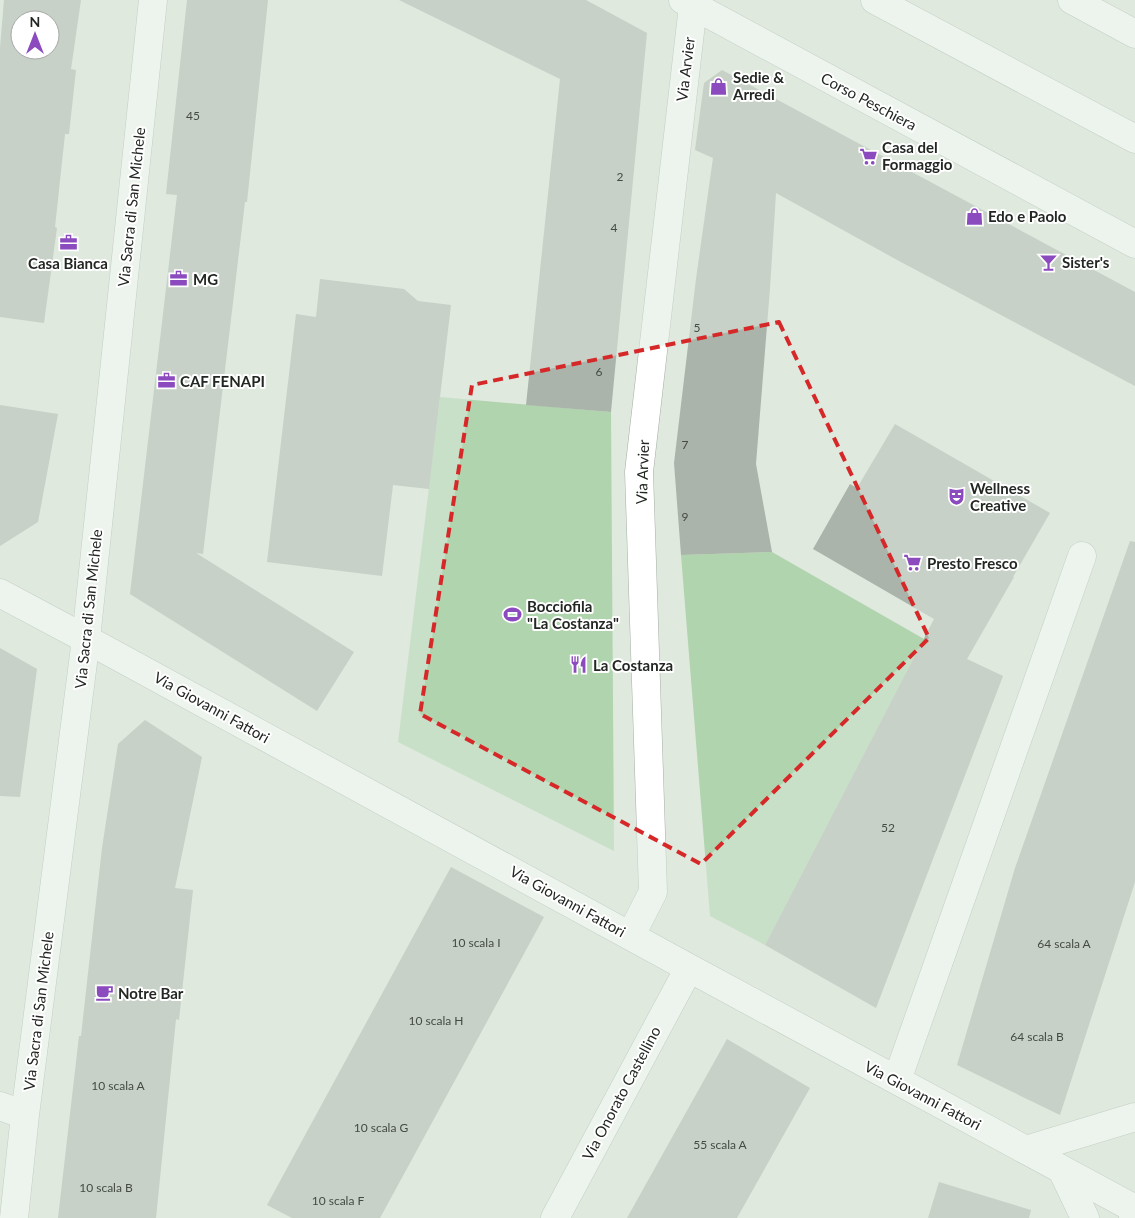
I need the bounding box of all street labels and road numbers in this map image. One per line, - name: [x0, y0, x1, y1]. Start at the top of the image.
- street label: Via Arvier: [672, 35, 698, 102]
- street label: Corso Peschiera: [818, 68, 920, 134]
- street label: Via Sacra di San Michele: [114, 126, 148, 288]
- street label: Via Arvier: [632, 439, 652, 505]
- street label: Via Sacra di San Michele: [71, 528, 105, 690]
- street label: Via Giovanni Fattori: [151, 668, 273, 746]
- street label: Via Giovanni Fattori: [507, 862, 629, 940]
- street label: Via Sacra di San Michele: [19, 930, 57, 1092]
- street label: Via Onorato Castellino: [578, 1023, 664, 1163]
- street label: Via Giovanni Fattori: [862, 1057, 984, 1133]

